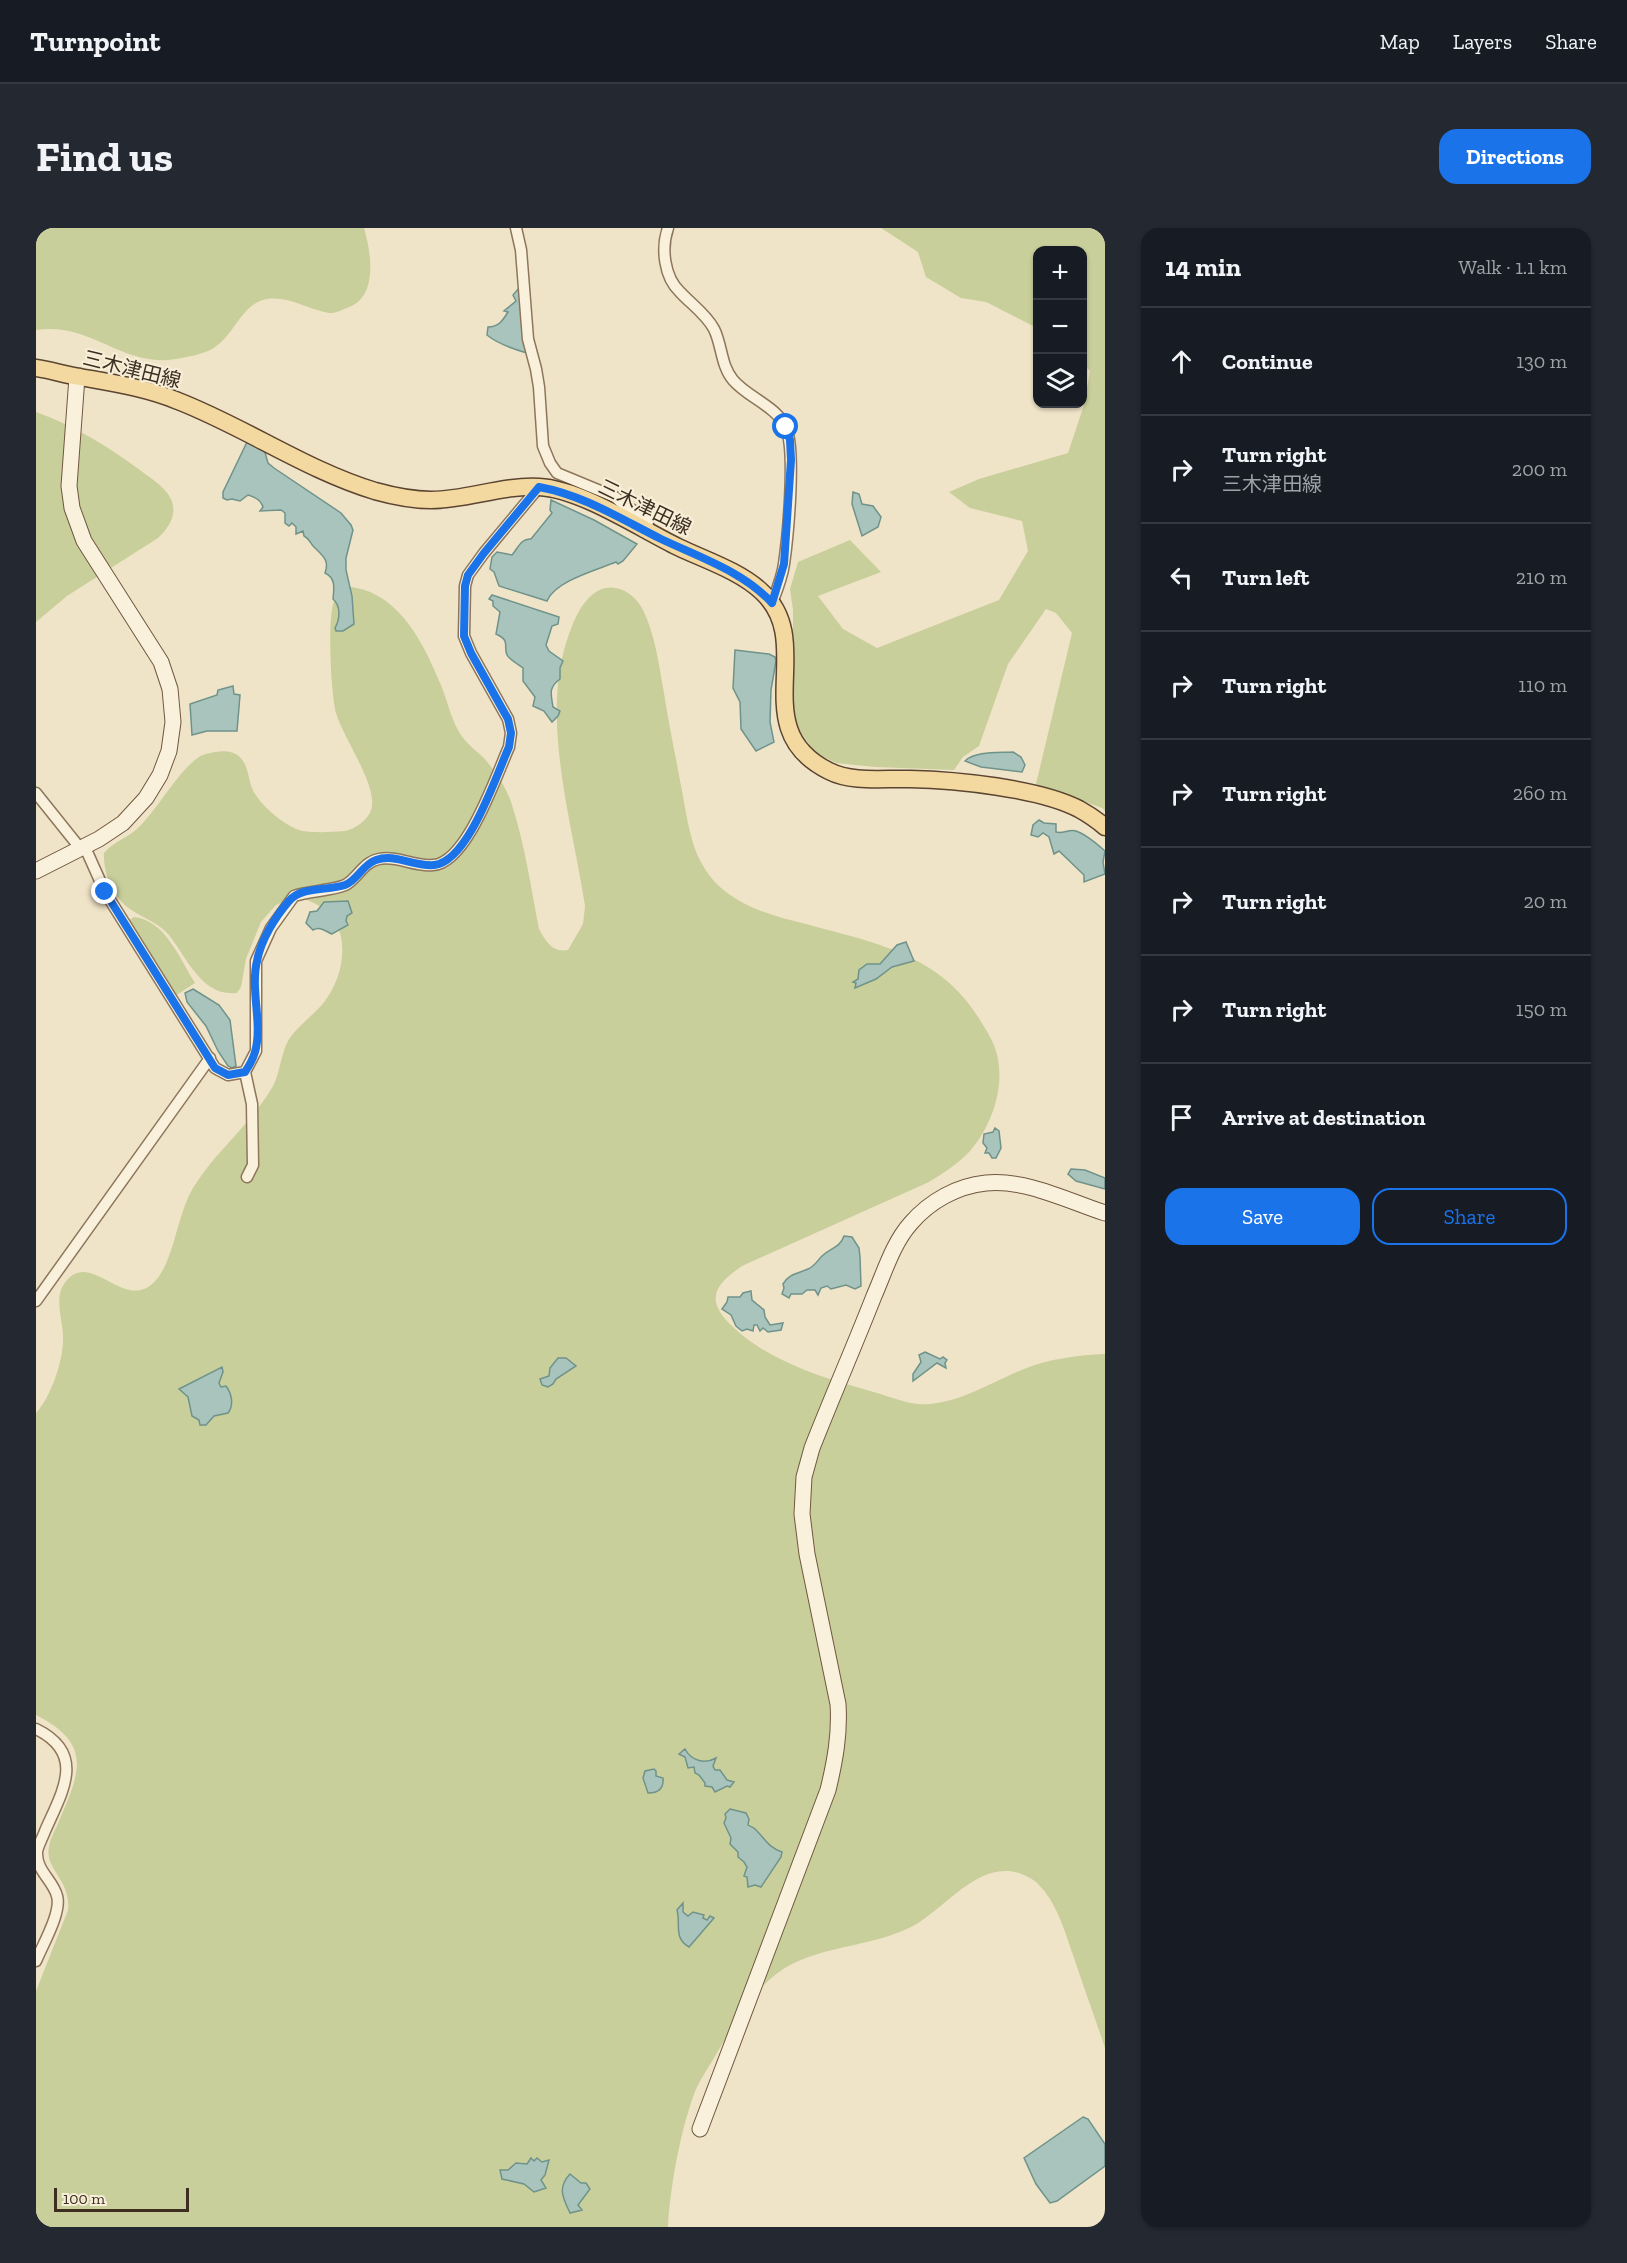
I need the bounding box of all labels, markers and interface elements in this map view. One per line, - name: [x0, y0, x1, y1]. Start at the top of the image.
- text: Turnpoint: [30, 25, 160, 58]
- text: Map: [1380, 29, 1420, 54]
- text: Layers: [1453, 29, 1512, 54]
- text: Share: [1545, 29, 1597, 54]
- button: Directions: [1439, 129, 1591, 184]
- text: Find us: [36, 131, 173, 182]
- map controls: [1033, 246, 1087, 408]
- button: +: [1033, 246, 1087, 300]
- text: 14 min: [1165, 251, 1241, 283]
- text: Walk · 1.1 km: [1459, 255, 1567, 279]
- button: −: [1033, 300, 1087, 354]
- street label: 三木津田線: [81, 345, 183, 393]
- icon: ahead: [1165, 345, 1198, 378]
- text: Continue: [1222, 348, 1313, 375]
- text: 130 m: [1516, 349, 1567, 373]
- button: layers: [1033, 354, 1087, 408]
- route start: [772, 413, 798, 439]
- text: Turn right: [1222, 441, 1326, 468]
- icon: right: [1165, 453, 1198, 486]
- text: 200 m: [1512, 457, 1567, 481]
- text: 三木津田線: [1222, 472, 1322, 496]
- street label: 三木津田線: [595, 474, 695, 540]
- icon: left: [1165, 561, 1198, 594]
- text: Turn left: [1222, 564, 1309, 591]
- text: 210 m: [1516, 565, 1567, 589]
- icon: right: [1165, 669, 1198, 702]
- text: Turn right: [1222, 672, 1326, 699]
- text: 110 m: [1518, 673, 1567, 697]
- icon: right: [1165, 777, 1198, 810]
- text: Turn right: [1222, 780, 1326, 807]
- text: 260 m: [1513, 781, 1567, 805]
- route end: [91, 878, 117, 904]
- icon: right: [1165, 885, 1198, 918]
- text: Turn right: [1222, 888, 1326, 915]
- text: 20 m: [1523, 889, 1567, 913]
- icon: right: [1165, 993, 1198, 1026]
- text: Turn right: [1222, 996, 1326, 1023]
- text: 150 m: [1516, 997, 1567, 1021]
- icon: arrive: [1165, 1101, 1198, 1134]
- text: Arrive at destination: [1222, 1104, 1425, 1131]
- button: Save: [1165, 1188, 1360, 1245]
- button: Share: [1372, 1188, 1567, 1245]
- scale bar: [54, 2185, 189, 2212]
- text: 100 m: [63, 2189, 105, 2208]

